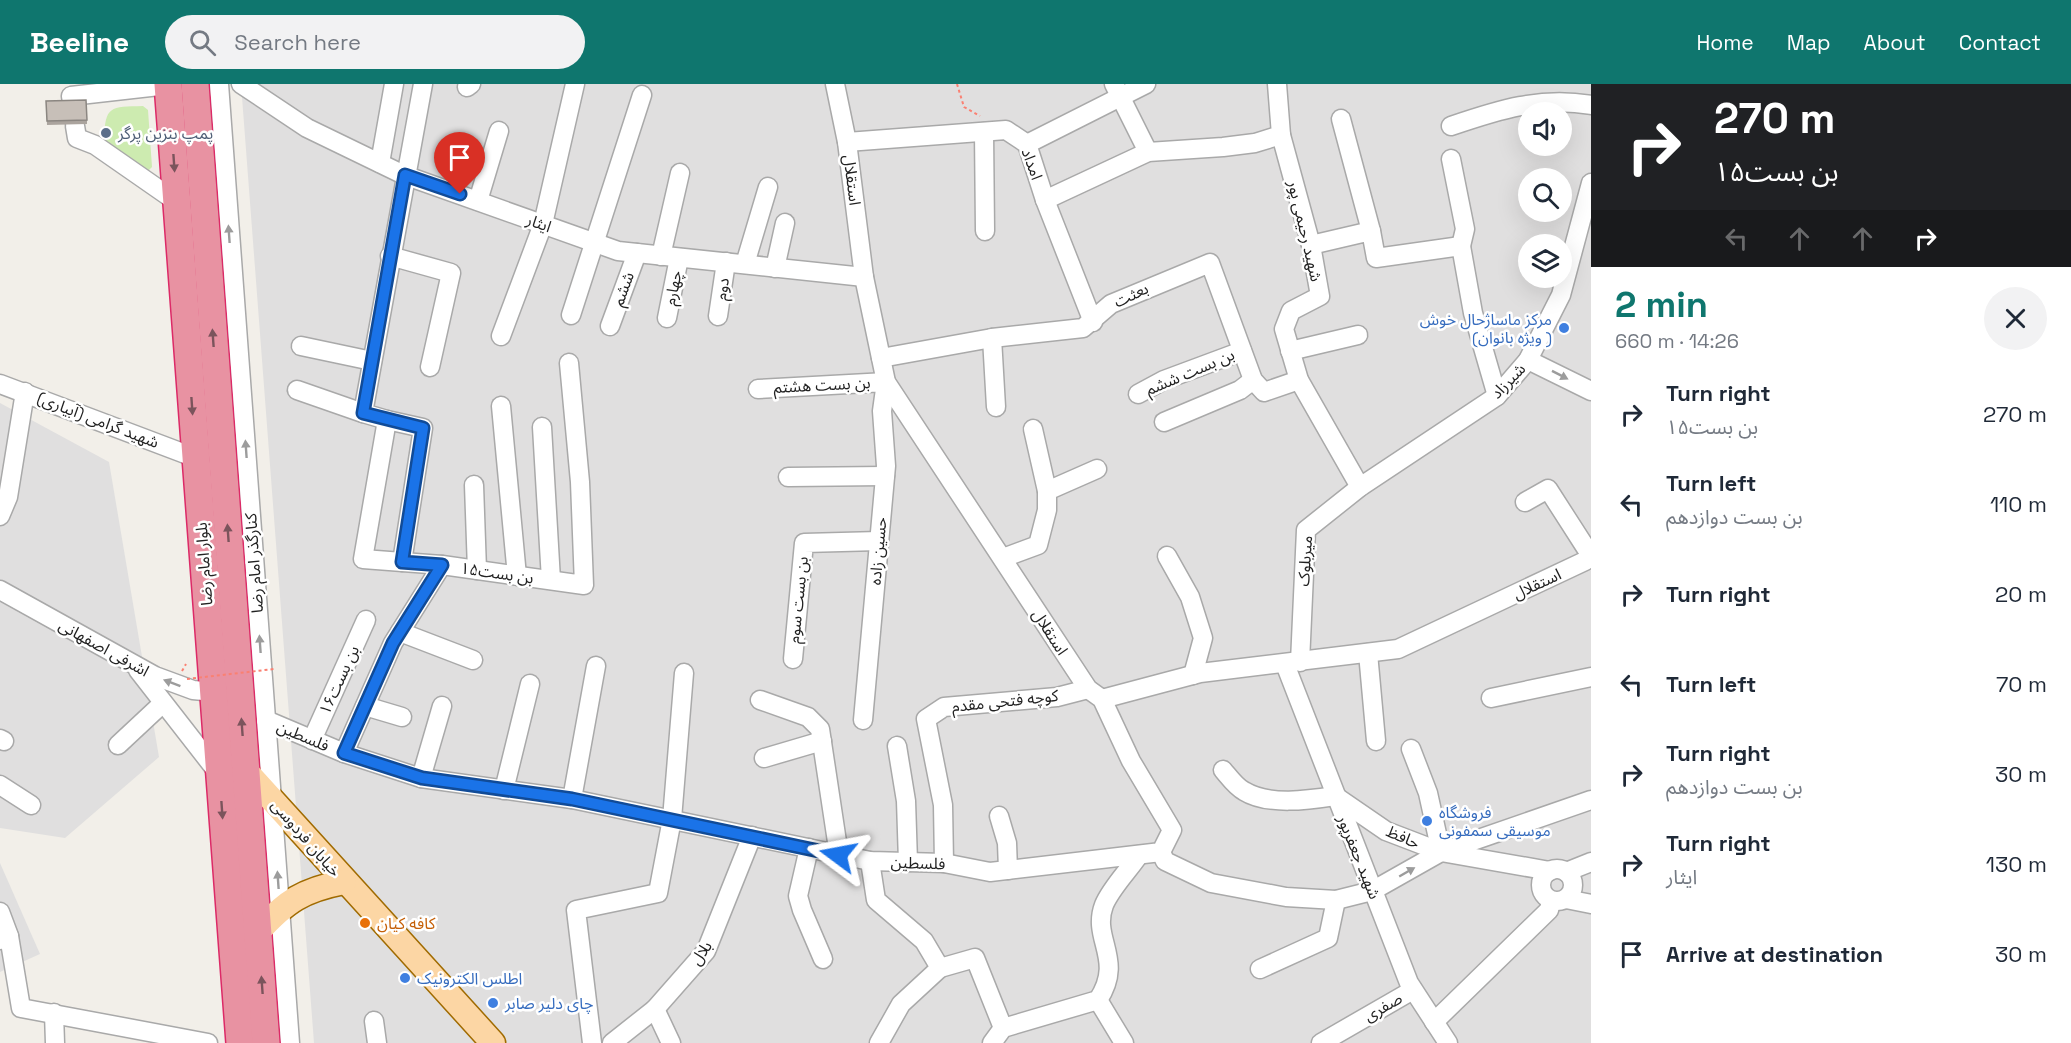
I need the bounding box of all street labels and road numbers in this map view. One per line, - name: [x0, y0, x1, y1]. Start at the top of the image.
- street label: امداد: [1017, 145, 1047, 183]
- street label: استقلال: [838, 153, 866, 207]
- street label: شهید رحیمی پور: [1283, 177, 1327, 284]
- street label: ایثار: [523, 208, 554, 237]
- street label: ششم: [607, 269, 641, 310]
- street label: چهارم: [659, 269, 689, 308]
- street label: دوم: [710, 276, 736, 302]
- street label: بعثت: [1110, 278, 1152, 312]
- street label: بن بست ششم: [1142, 344, 1238, 402]
- street label: شیرزاد: [1486, 359, 1530, 403]
- street label: بن بست هشتم: [773, 372, 871, 400]
- street label: شهید گرامی (آبیاری): [34, 387, 162, 453]
- street label: کنارگذر امام رضا: [240, 512, 270, 614]
- street label: حسین زاده: [865, 516, 891, 586]
- street label: بلوار امام رضا: [191, 521, 219, 606]
- street label: میربلوک: [1293, 535, 1317, 587]
- street label: بن بست سوم: [783, 555, 815, 645]
- street label: بن بست۱۵: [459, 557, 535, 589]
- street label: استقلال: [1509, 564, 1565, 604]
- street label: استقلال: [1027, 605, 1073, 659]
- street label: اشرفی اصفهانی: [55, 615, 153, 681]
- street label: بن بست۱۶: [314, 642, 364, 718]
- street label: کوچه فتحی مقدم: [951, 685, 1060, 719]
- street label: فلسطین: [274, 716, 332, 756]
- street label: خیابان فردوسی: [267, 795, 345, 881]
- street label: شهید جعفرپور: [1332, 811, 1385, 902]
- street label: حافظ: [1383, 821, 1423, 853]
- street label: فلسطین: [890, 852, 946, 874]
- street label: بلال: [685, 937, 717, 969]
- street label: صفری: [1360, 988, 1406, 1026]

